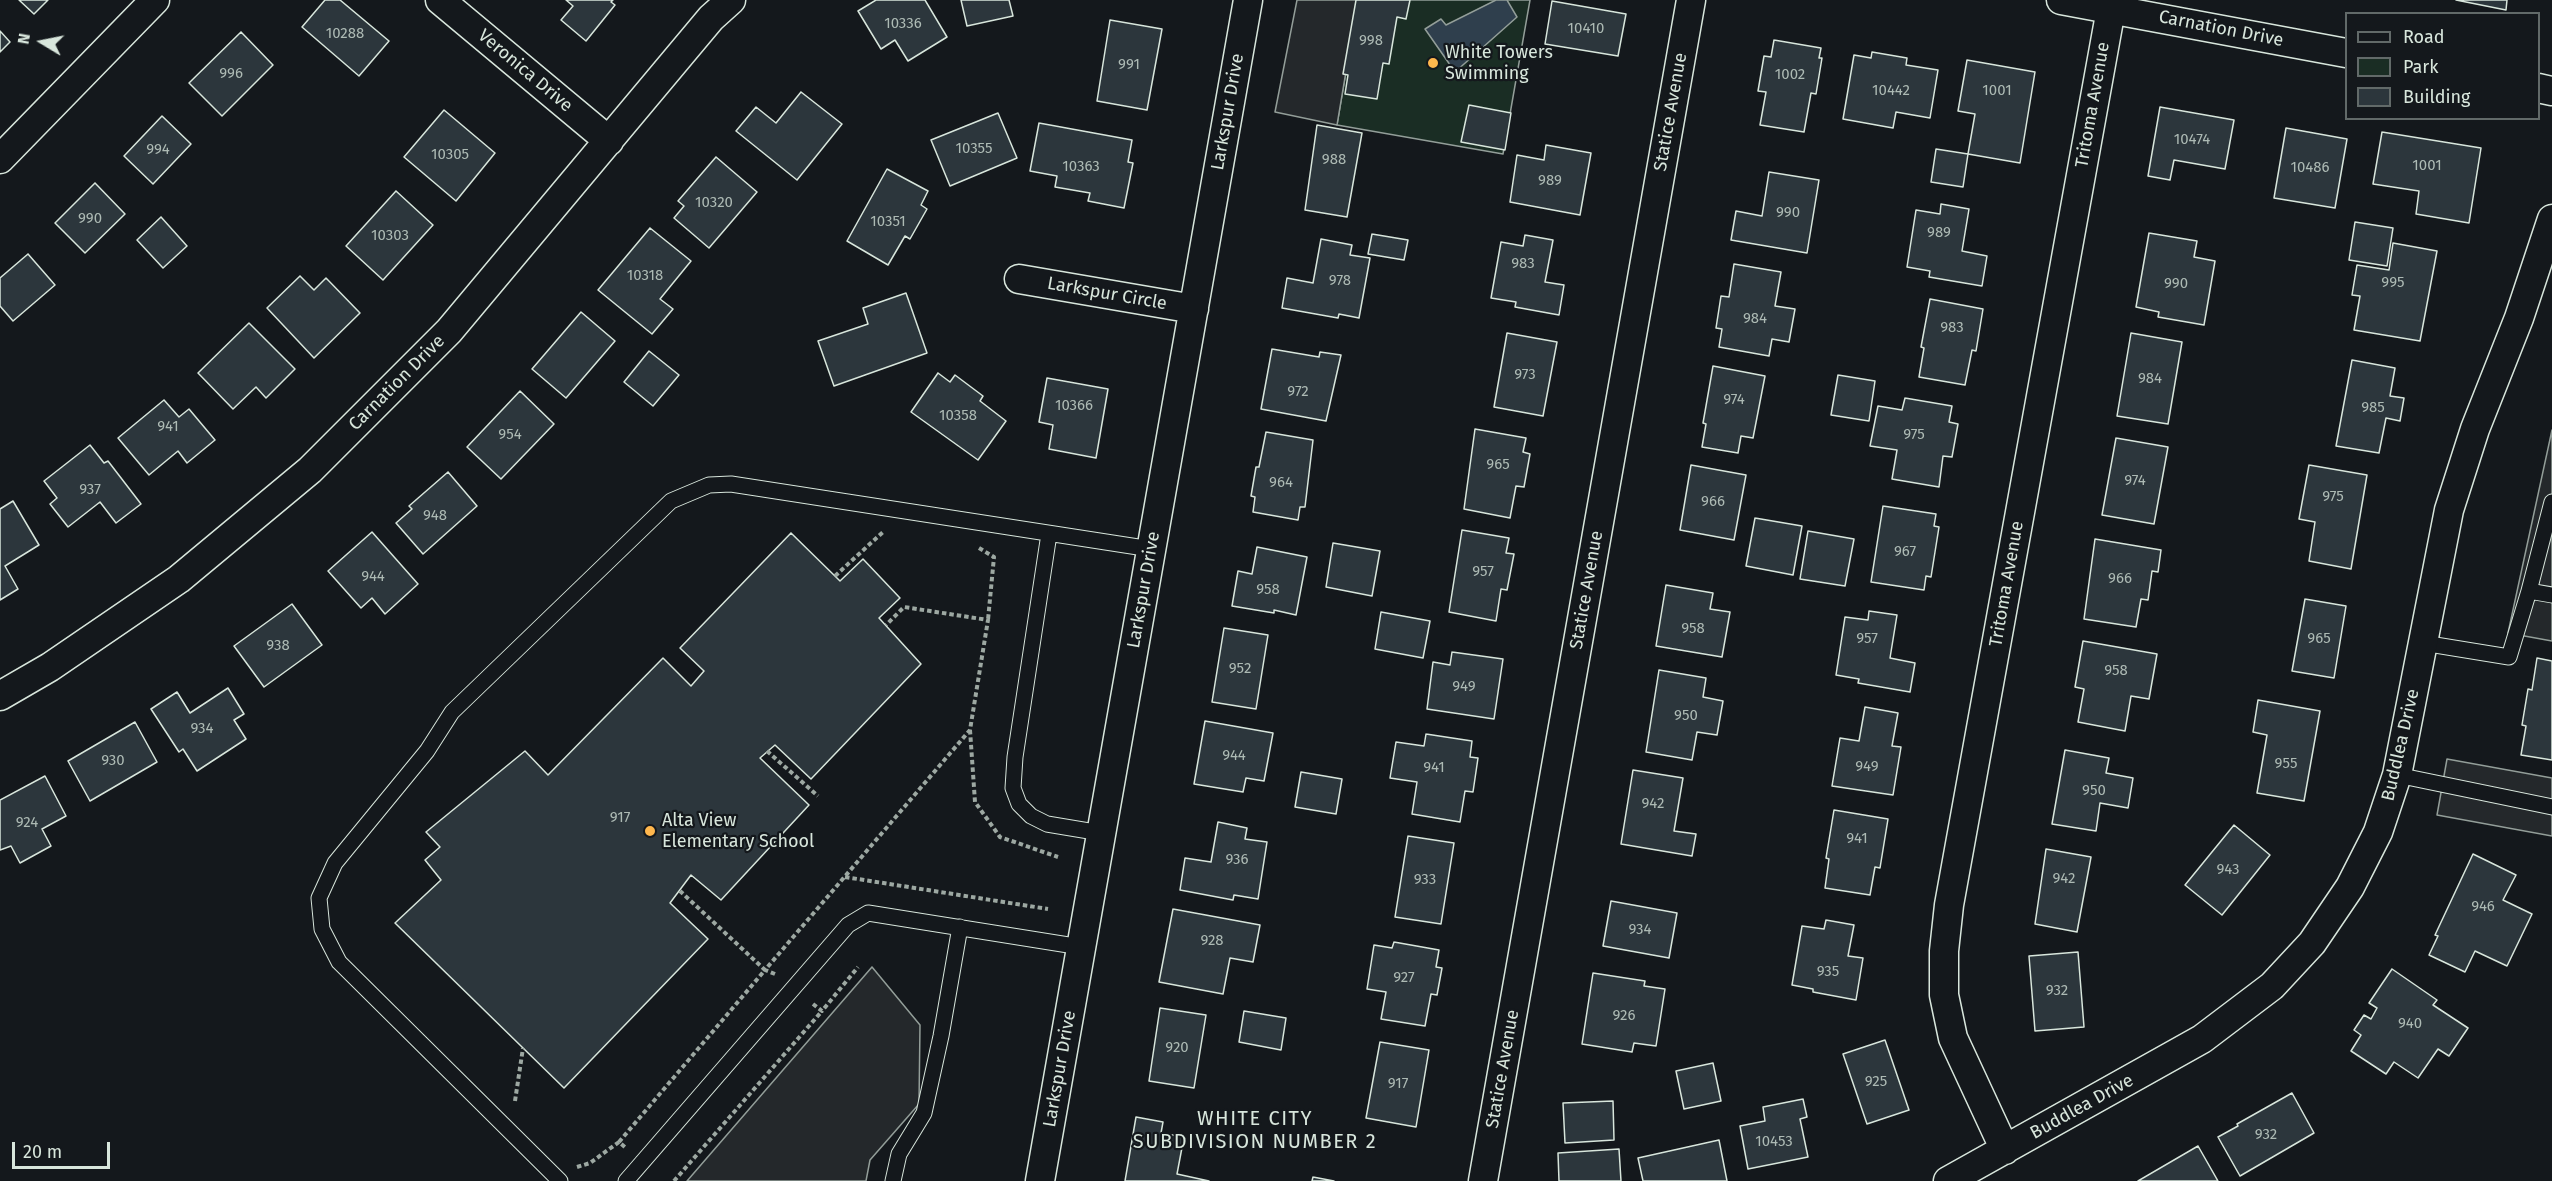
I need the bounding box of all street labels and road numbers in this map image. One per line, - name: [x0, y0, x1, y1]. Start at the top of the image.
- street label: Carnation Drive: [2157, 6, 2285, 52]
- street label: Veronica Drive: [473, 25, 577, 117]
- street label: Tritoma Avenue: [2071, 40, 2115, 170]
- street label: Statice Avenue: [1650, 51, 1692, 173]
- street label: Larkspur Drive: [1207, 52, 1249, 172]
- street label: Larkspur Circle: [1045, 273, 1169, 315]
- street label: Carnation Drive: [345, 331, 449, 435]
- street label: Tritoma Avenue: [1985, 519, 2029, 649]
- street label: Statice Avenue: [1566, 529, 1608, 651]
- street label: Larkspur Drive: [1123, 530, 1165, 650]
- street label: Buddlea Drive: [2378, 687, 2424, 803]
- street label: Statice Avenue: [1482, 1008, 1524, 1130]
- street label: Larkspur Drive: [1039, 1009, 1081, 1129]
- street label: Buddlea Drive: [2027, 1070, 2137, 1144]

